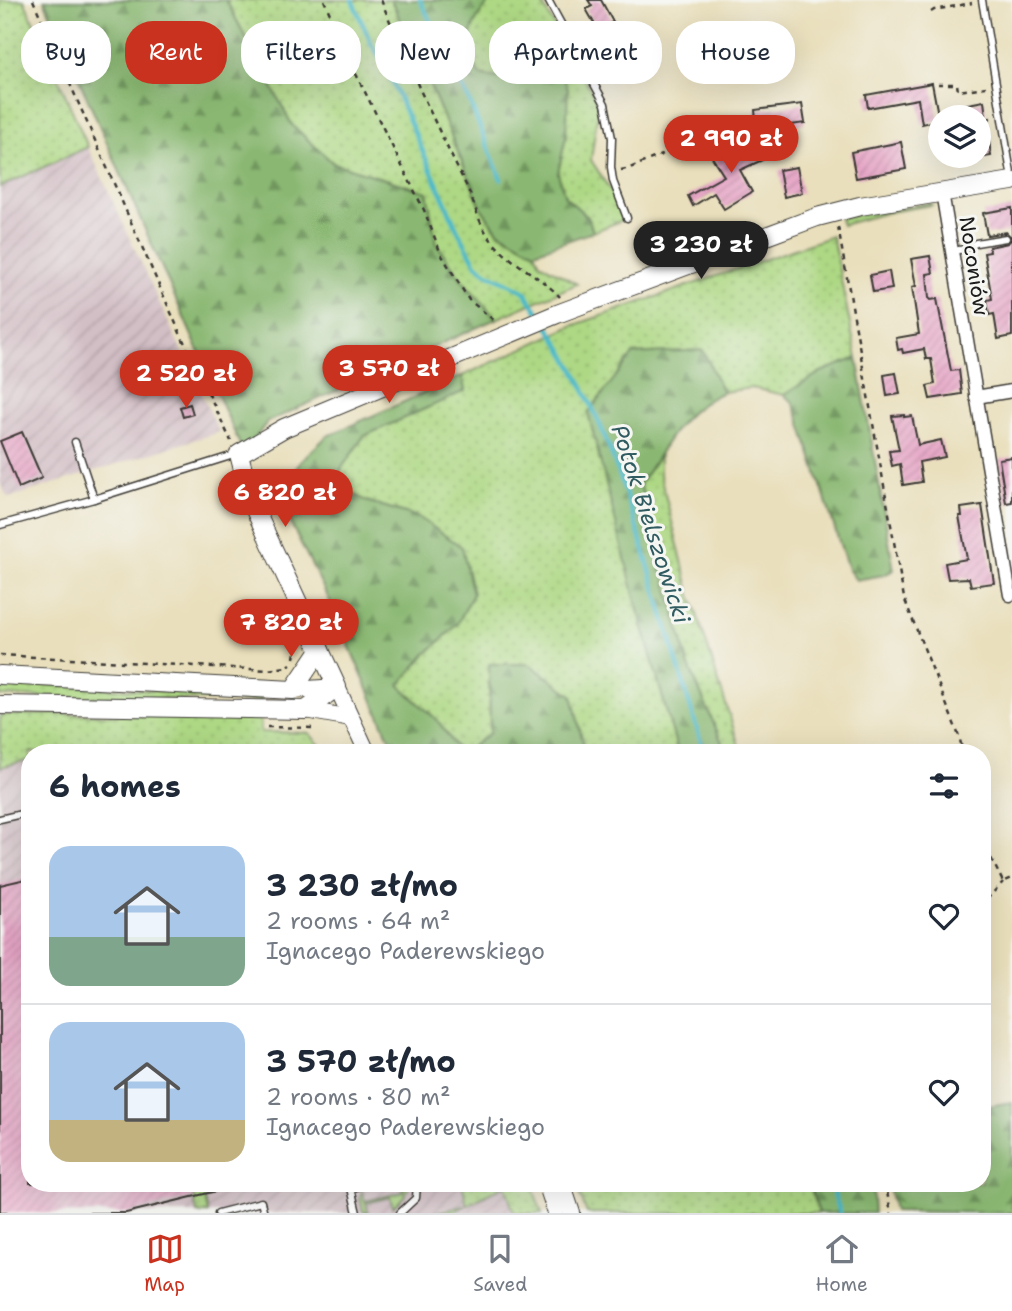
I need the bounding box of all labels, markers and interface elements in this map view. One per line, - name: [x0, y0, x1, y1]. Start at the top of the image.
- chip: Buy: [21, 21, 111, 84]
- chip: Rent: [125, 21, 227, 84]
- chip: Filters: [241, 21, 361, 84]
- chip: New: [375, 21, 475, 84]
- chip: Apartment: [489, 21, 662, 84]
- chip: House: [676, 21, 795, 84]
- map controls: [928, 105, 991, 168]
- button: layers: [928, 105, 991, 168]
- pin: 2 990 zł: [659, 116, 803, 175]
- text: 2 990 zł: [680, 123, 782, 153]
- street label: Noconiów: [952, 214, 996, 318]
- pin: 3 230 zł: [629, 222, 773, 281]
- text: 3 230 zł: [649, 229, 753, 259]
- pin: 3 570 zł: [317, 346, 461, 405]
- pin: 2 520 zł: [114, 350, 258, 410]
- text: 3 570 zł: [338, 353, 440, 383]
- text: 2 520 zł: [136, 358, 236, 388]
- water label: Potok Bielszowicki: [605, 421, 697, 628]
- pin: 6 820 zł: [213, 470, 357, 529]
- text: 6 820 zł: [234, 477, 336, 507]
- pin: 7 820 zł: [219, 600, 363, 659]
- text: 7 820 zł: [240, 607, 342, 637]
- text: 6 homes: [49, 766, 181, 807]
- icon: filters: [925, 767, 963, 805]
- text: 3 230 zł/mo: [266, 865, 458, 906]
- icon: home: [105, 874, 189, 958]
- icon: heart: [925, 897, 963, 935]
- text: 2 rooms · 64 m²: [266, 906, 450, 936]
- text: Ignacego Paderewskiego: [266, 936, 545, 966]
- text: 3 570 zł/mo: [266, 1041, 456, 1082]
- icon: home: [105, 1050, 189, 1134]
- icon: heart: [925, 1073, 963, 1111]
- text: 2 rooms · 80 m²: [266, 1082, 451, 1112]
- text: Ignacego Paderewskiego: [266, 1112, 545, 1142]
- tab: Map: [144, 1230, 185, 1297]
- tab: Saved: [473, 1230, 527, 1297]
- tab: Home: [816, 1230, 868, 1297]

